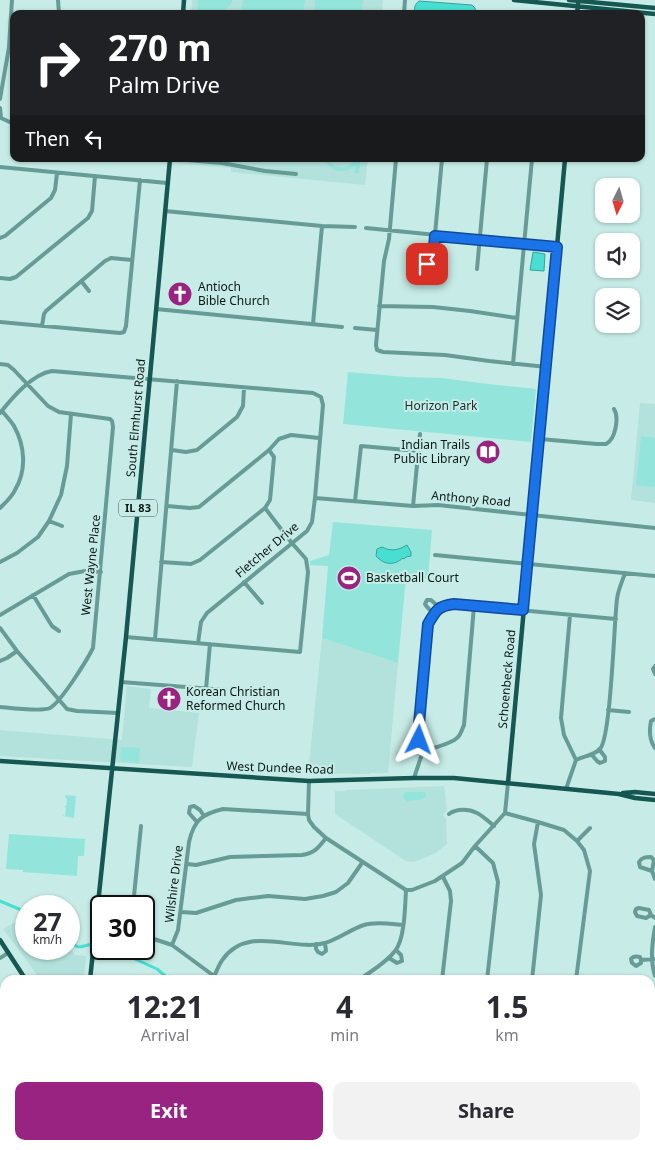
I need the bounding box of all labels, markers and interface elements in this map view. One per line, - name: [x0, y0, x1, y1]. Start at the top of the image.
- text: 270 m: [108, 24, 211, 71]
- icon: right: [25, 30, 90, 95]
- text: Palm Drive: [108, 69, 220, 99]
- icon: left: [80, 125, 108, 153]
- text: Then: [25, 126, 70, 152]
- north arrow: [595, 178, 640, 222]
- map controls: [595, 178, 640, 333]
- button: sound: [595, 233, 640, 278]
- pin: [406, 243, 448, 285]
- icon: arrive: [413, 250, 441, 278]
- place label: Antioch Bible Church: [198, 278, 270, 309]
- church icon: Antioch Bible Church: [167, 281, 193, 307]
- button: layers: [595, 288, 640, 333]
- street label: South Elmhurst Road: [122, 358, 149, 478]
- park label: Horizon Park: [405, 397, 478, 414]
- place label: Indian Trails Public Library: [394, 436, 471, 467]
- library icon: Indian Trails Public Library: [475, 439, 501, 465]
- street label: Anthony Road: [431, 487, 511, 510]
- road number: IL 83: [119, 499, 157, 516]
- street label: West Wayne Place: [77, 513, 104, 616]
- street label: Fletcher Drive: [231, 518, 302, 581]
- sports icon: Basketball Court: [336, 565, 362, 591]
- place label: Basketball Court: [366, 569, 459, 586]
- street label: Schoenbeck Road: [494, 629, 519, 729]
- place label: Korean Christian Reformed Church: [186, 683, 285, 714]
- church icon: Korean Christian Reformed Church: [156, 686, 182, 712]
- position arrow: [392, 713, 444, 765]
- street label: West Dundee Road: [226, 757, 334, 778]
- street label: Wilshire Drive: [160, 844, 187, 924]
- speed limit sign: 30: [90, 895, 155, 960]
- text: 27: [33, 904, 62, 938]
- text: km/h: [33, 931, 62, 948]
- text: 12:21: [127, 986, 204, 1027]
- text: 4: [336, 986, 353, 1027]
- text: 1.5: [486, 986, 528, 1027]
- text: Arrival: [141, 1024, 189, 1046]
- text: min: [330, 1024, 359, 1046]
- text: km: [495, 1024, 519, 1046]
- button: Exit: [15, 1082, 323, 1140]
- button: Share: [333, 1082, 640, 1140]

